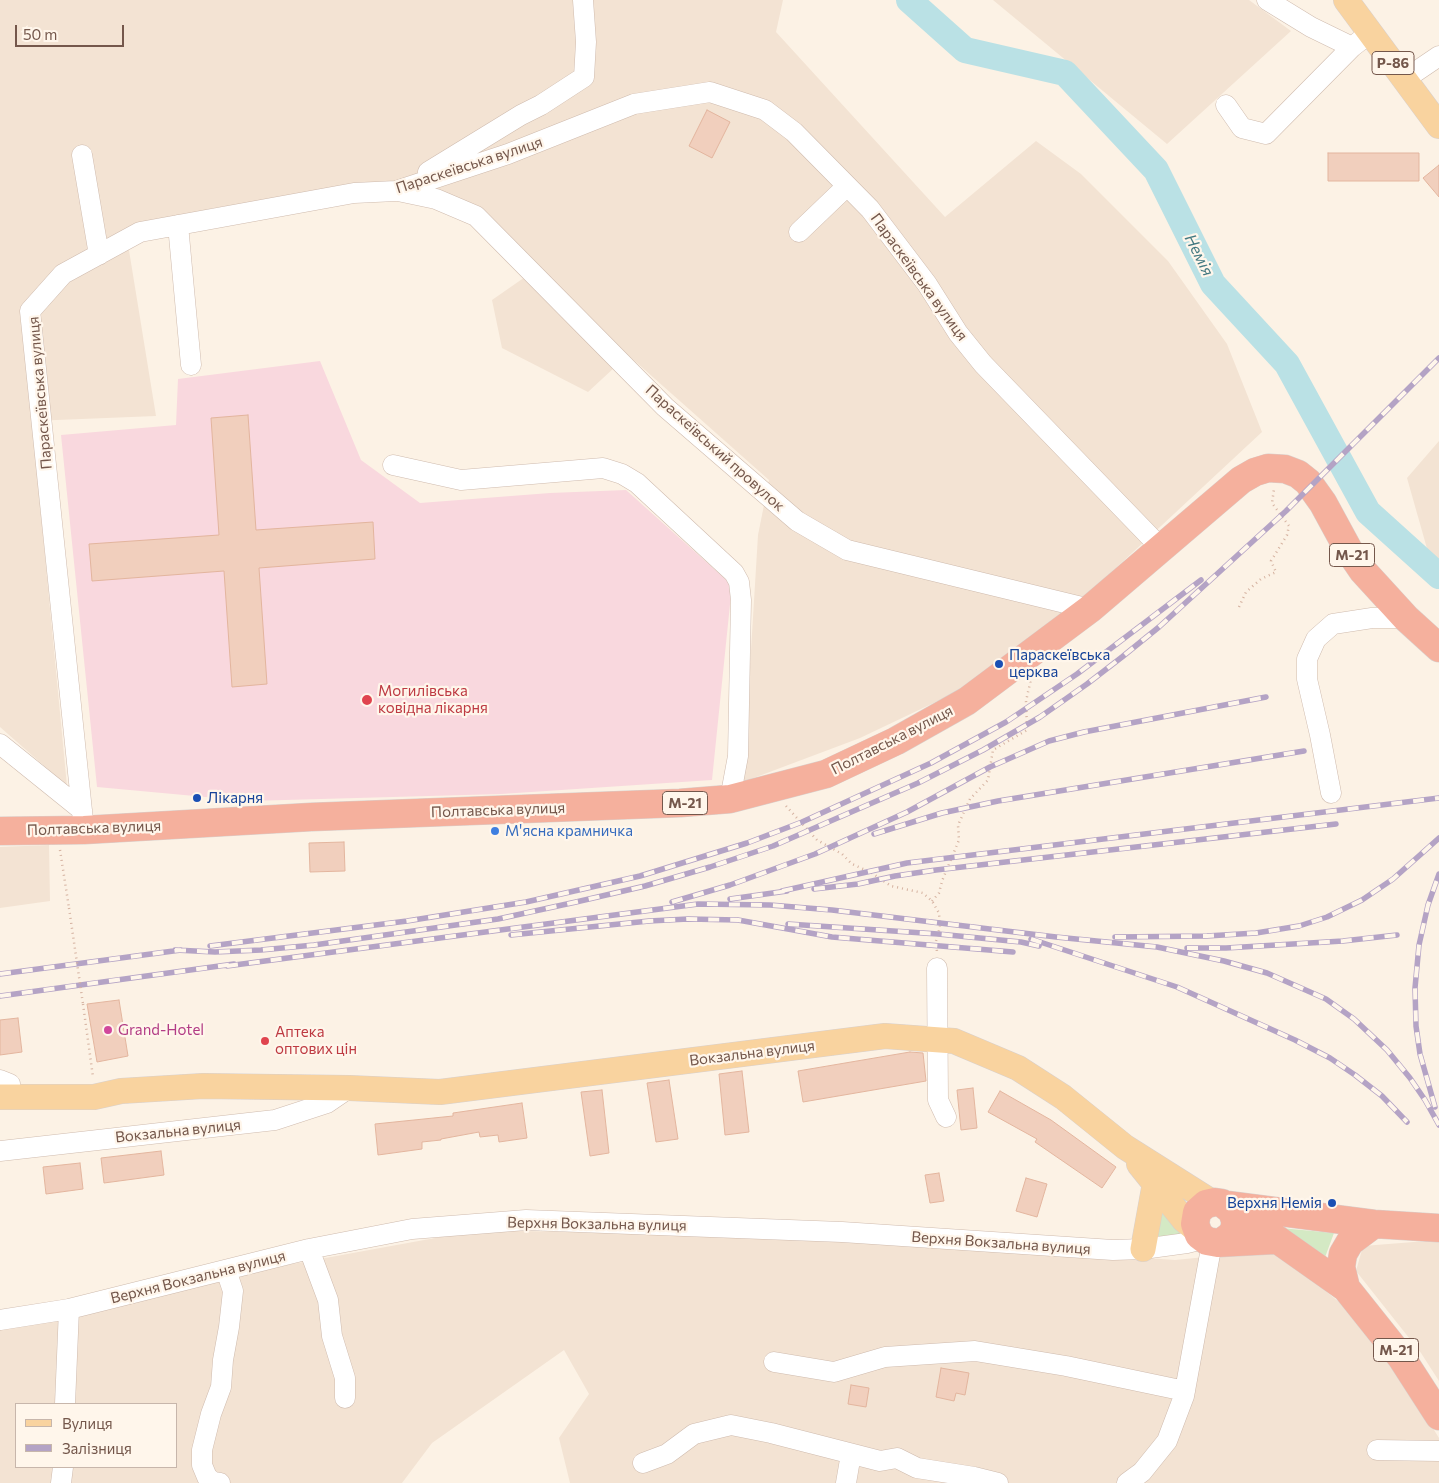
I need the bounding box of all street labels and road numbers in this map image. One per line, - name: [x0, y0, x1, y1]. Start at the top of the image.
- road number: Р-86: [1372, 52, 1414, 74]
- street label: Параскеївська вулиця: [393, 133, 545, 197]
- street label: Параскеївська вулиця: [867, 210, 971, 344]
- street label: Параскеївська вулиця: [24, 316, 56, 470]
- street label: Параскеївський провулок: [642, 381, 788, 515]
- road number: М-21: [1330, 544, 1374, 566]
- street label: Полтавська вулиця: [828, 701, 956, 779]
- road number: М-21: [662, 791, 708, 814]
- street label: Полтавська вулиця: [431, 799, 565, 821]
- street label: Полтавська вулиця: [27, 817, 161, 839]
- street label: Вокзальна вулиця: [688, 1036, 816, 1070]
- street label: Вокзальна вулиця: [114, 1115, 242, 1147]
- street label: Верхня Вокзальна вулиця: [507, 1213, 687, 1235]
- street label: Верхня Вокзальна вулиця: [911, 1228, 1091, 1258]
- street label: Верхня Вокзальна вулиця: [109, 1247, 287, 1307]
- road number: М-21: [1374, 1338, 1418, 1362]

